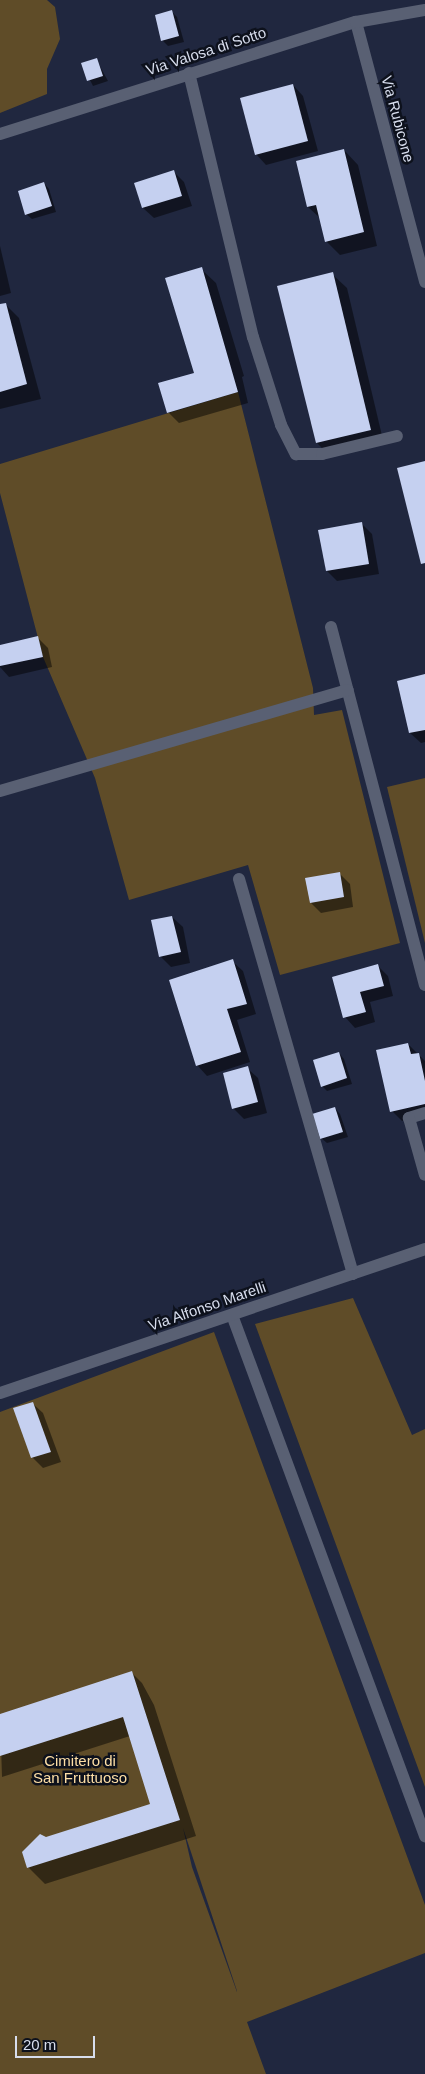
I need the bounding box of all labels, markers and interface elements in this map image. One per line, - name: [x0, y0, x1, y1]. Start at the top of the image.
- street label: Via Valosa di Sotto: [144, 23, 268, 79]
- street label: Via Rubicone: [378, 74, 418, 164]
- street label: Via Alfonso Marelli: [145, 1277, 269, 1335]
- park label: Cimitero di San Fruttuoso: [33, 1751, 127, 1786]
- scale bar: [18, 2026, 98, 2058]
- text: 20 m: [23, 2036, 56, 2053]

